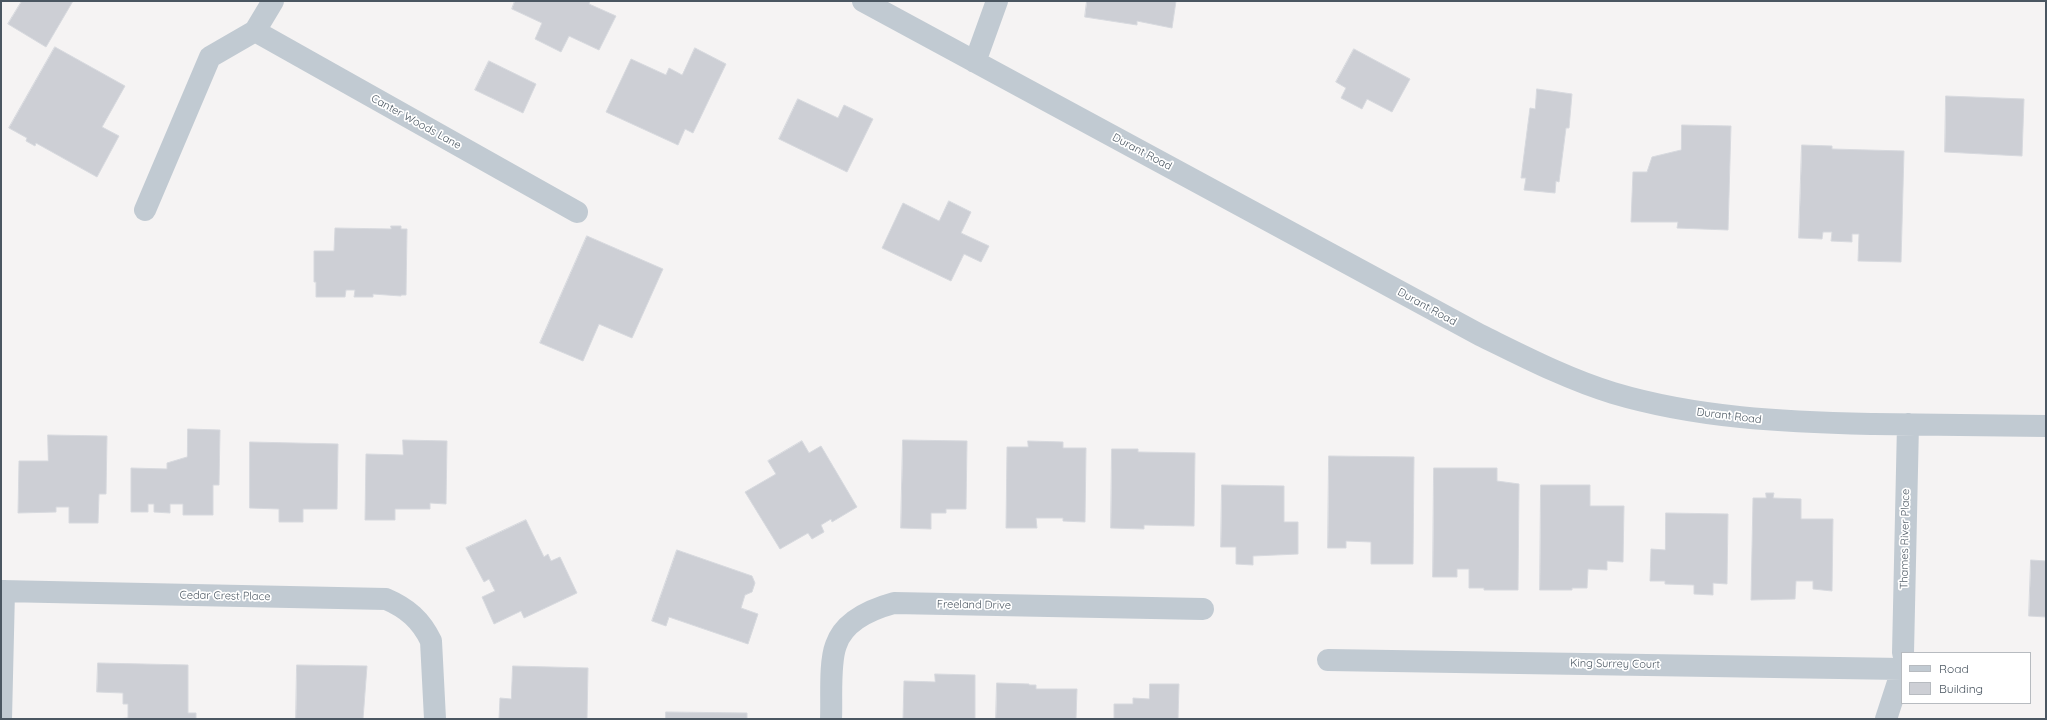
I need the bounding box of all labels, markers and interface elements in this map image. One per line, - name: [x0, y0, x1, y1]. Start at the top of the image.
- street label: Canter Woods Lane: [369, 92, 463, 152]
- street label: Durant Road: [1110, 131, 1174, 173]
- street label: Durant Road: [1395, 285, 1459, 329]
- street label: Durant Road: [1696, 405, 1762, 427]
- street label: Thames River Place: [1898, 489, 1912, 589]
- street label: Cedar Crest Place: [179, 589, 271, 603]
- street label: Freeland Drive: [937, 598, 1011, 612]
- legend: [1901, 652, 2031, 704]
- street label: King Surrey Court: [1570, 657, 1660, 671]
- text: Road: [1939, 661, 1969, 676]
- text: Building: [1939, 681, 1983, 696]

